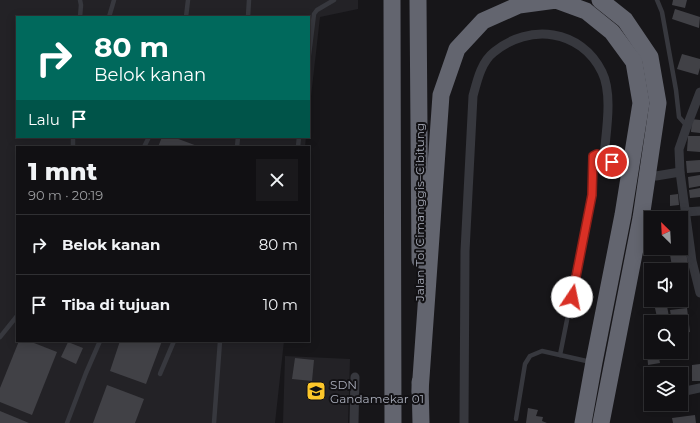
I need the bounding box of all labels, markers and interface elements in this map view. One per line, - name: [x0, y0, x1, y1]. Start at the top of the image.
- text: 80 m: [94, 30, 169, 64]
- icon: right: [28, 32, 80, 84]
- text: Belok kanan: [94, 64, 206, 86]
- icon: arrive: [68, 108, 90, 130]
- text: Lalu: [28, 110, 60, 129]
- street label: Jalan Tol Cimanggis–Cibitung: [412, 123, 427, 302]
- pin: [595, 145, 629, 179]
- icon: arrive: [601, 151, 623, 173]
- text: 1 mnt: [28, 157, 97, 186]
- button: close: [256, 159, 298, 201]
- text: 90 m · 20:19: [28, 187, 103, 203]
- north arrow: [644, 211, 688, 255]
- map controls: [644, 211, 688, 411]
- icon: right: [28, 234, 50, 256]
- text: Belok kanan: [62, 235, 160, 254]
- text: 80 m: [259, 235, 298, 254]
- button: sound: [644, 263, 688, 307]
- position arrow: [551, 276, 593, 318]
- icon: arrive: [28, 294, 50, 316]
- text: Tiba di tujuan: [62, 295, 170, 314]
- text: 10 m: [263, 295, 298, 314]
- button: search: [644, 315, 688, 359]
- button: layers: [644, 367, 688, 411]
- place label: SDN Gandamekar 01: [330, 377, 424, 406]
- school or university icon: SDN Gandamekar 01: [305, 380, 327, 402]

